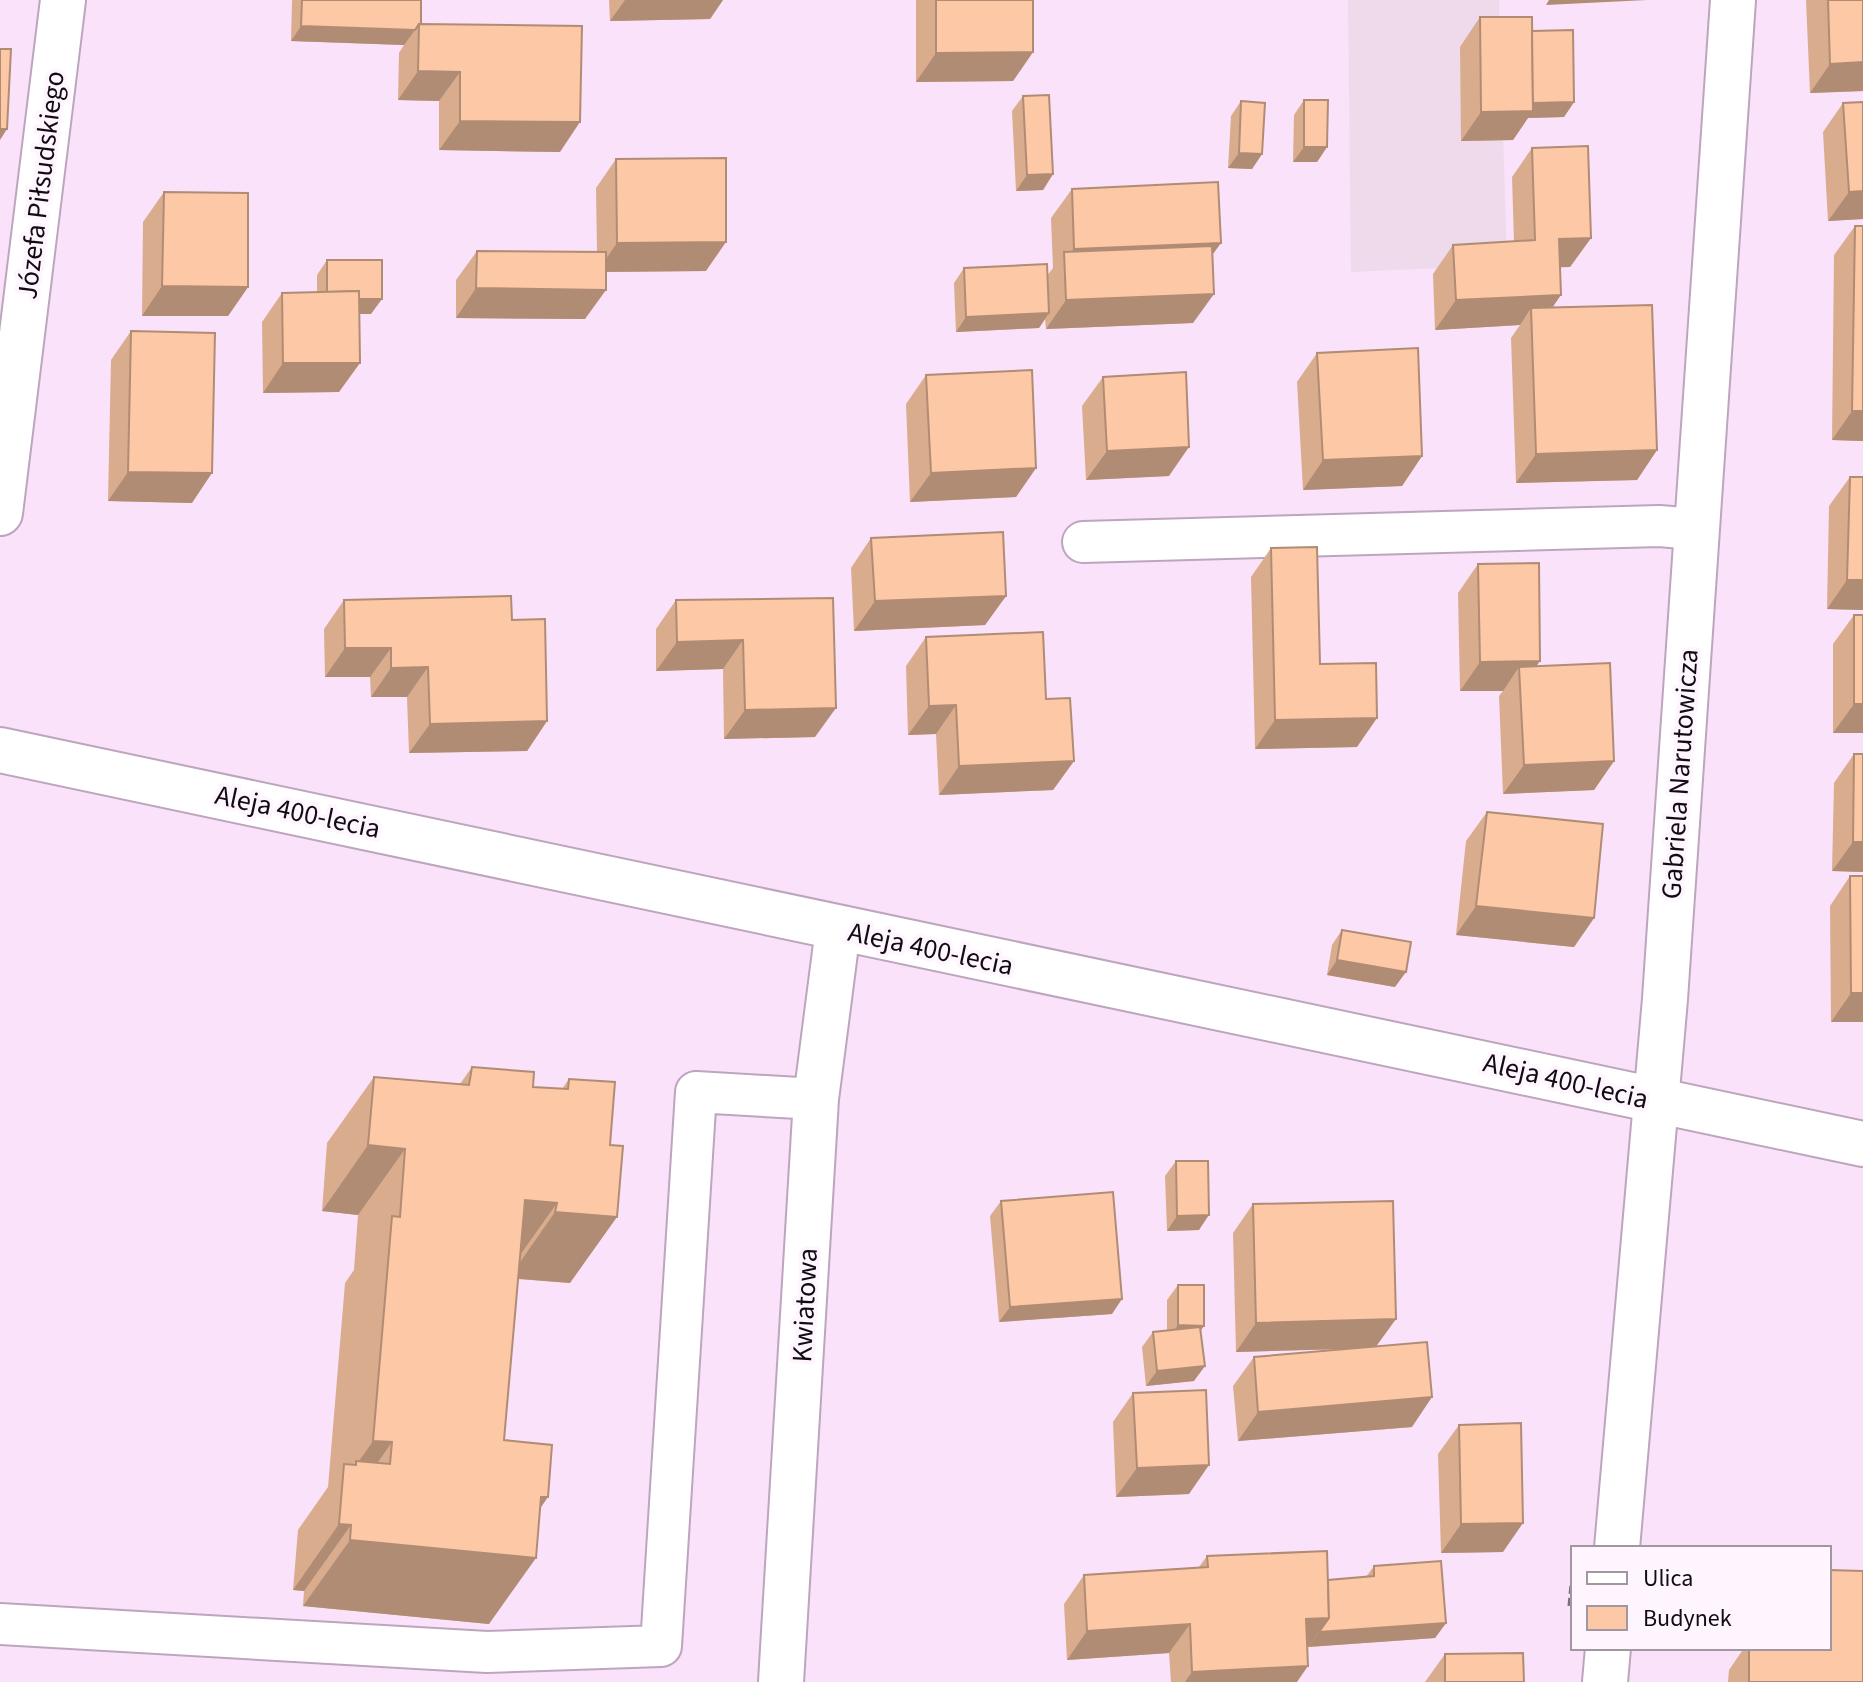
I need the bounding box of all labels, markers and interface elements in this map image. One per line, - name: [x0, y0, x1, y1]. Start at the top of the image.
- street label: Józefa Piłsudskiego: [7, 69, 75, 302]
- street label: Gabriela Narutowicza: [1651, 648, 1709, 901]
- street label: Aleja 400-lecia: [211, 775, 384, 849]
- street label: Aleja 400-lecia: [844, 912, 1017, 986]
- street label: Aleja 400-lecia: [1479, 1043, 1652, 1119]
- street label: Kwiatowa: [782, 1247, 828, 1363]
- legend: [1571, 1546, 1831, 1650]
- text: Ulica: [1643, 1561, 1693, 1596]
- text: Budynek: [1643, 1601, 1732, 1636]

